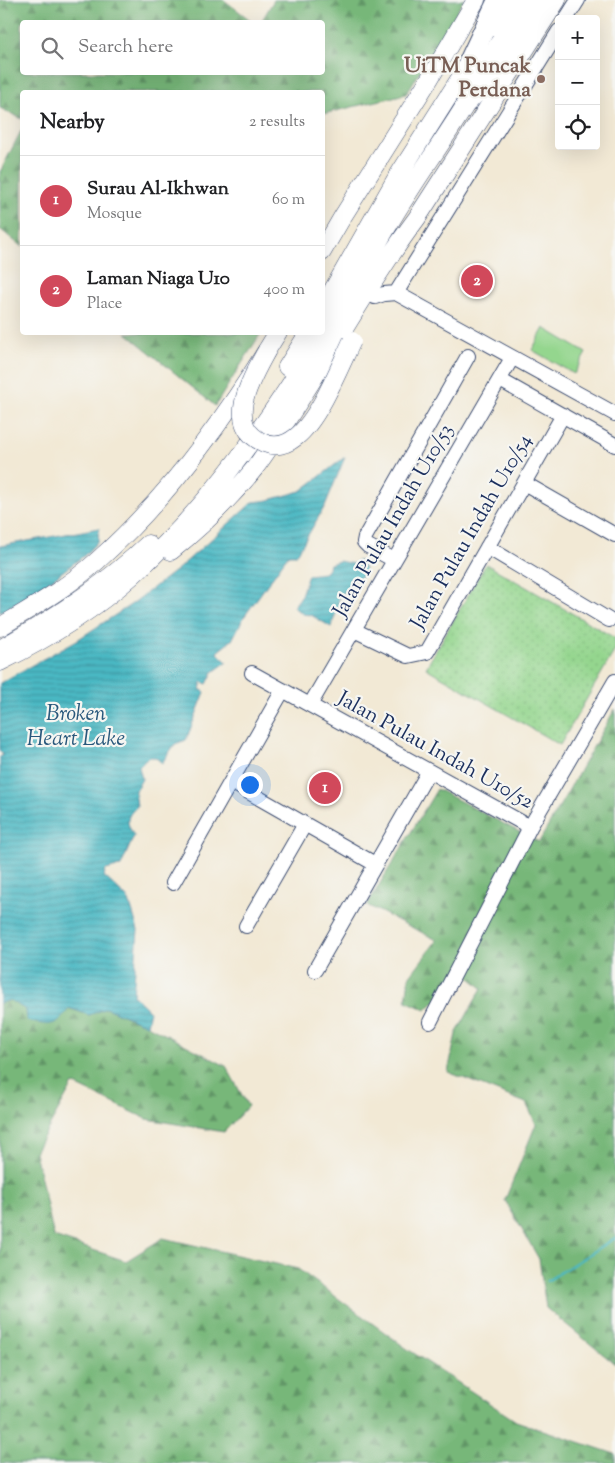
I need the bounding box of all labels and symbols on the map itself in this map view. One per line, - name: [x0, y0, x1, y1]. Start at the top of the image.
- place label: UiTM Puncak Perdana: [404, 52, 532, 106]
- marker: UiTM Puncak Perdana: [535, 73, 547, 85]
- pin: 2: [461, 262, 493, 300]
- street label: Jalan Pulau Indah U10/53: [326, 419, 462, 624]
- street label: Jalan Pulau Indah U10/54: [403, 429, 540, 636]
- street label: Jalan Pulau Indah U10/52: [331, 684, 539, 818]
- water label: Broken Heart Lake: [27, 699, 125, 756]
- pin: 1: [309, 769, 341, 807]
- your location: [237, 772, 263, 798]

